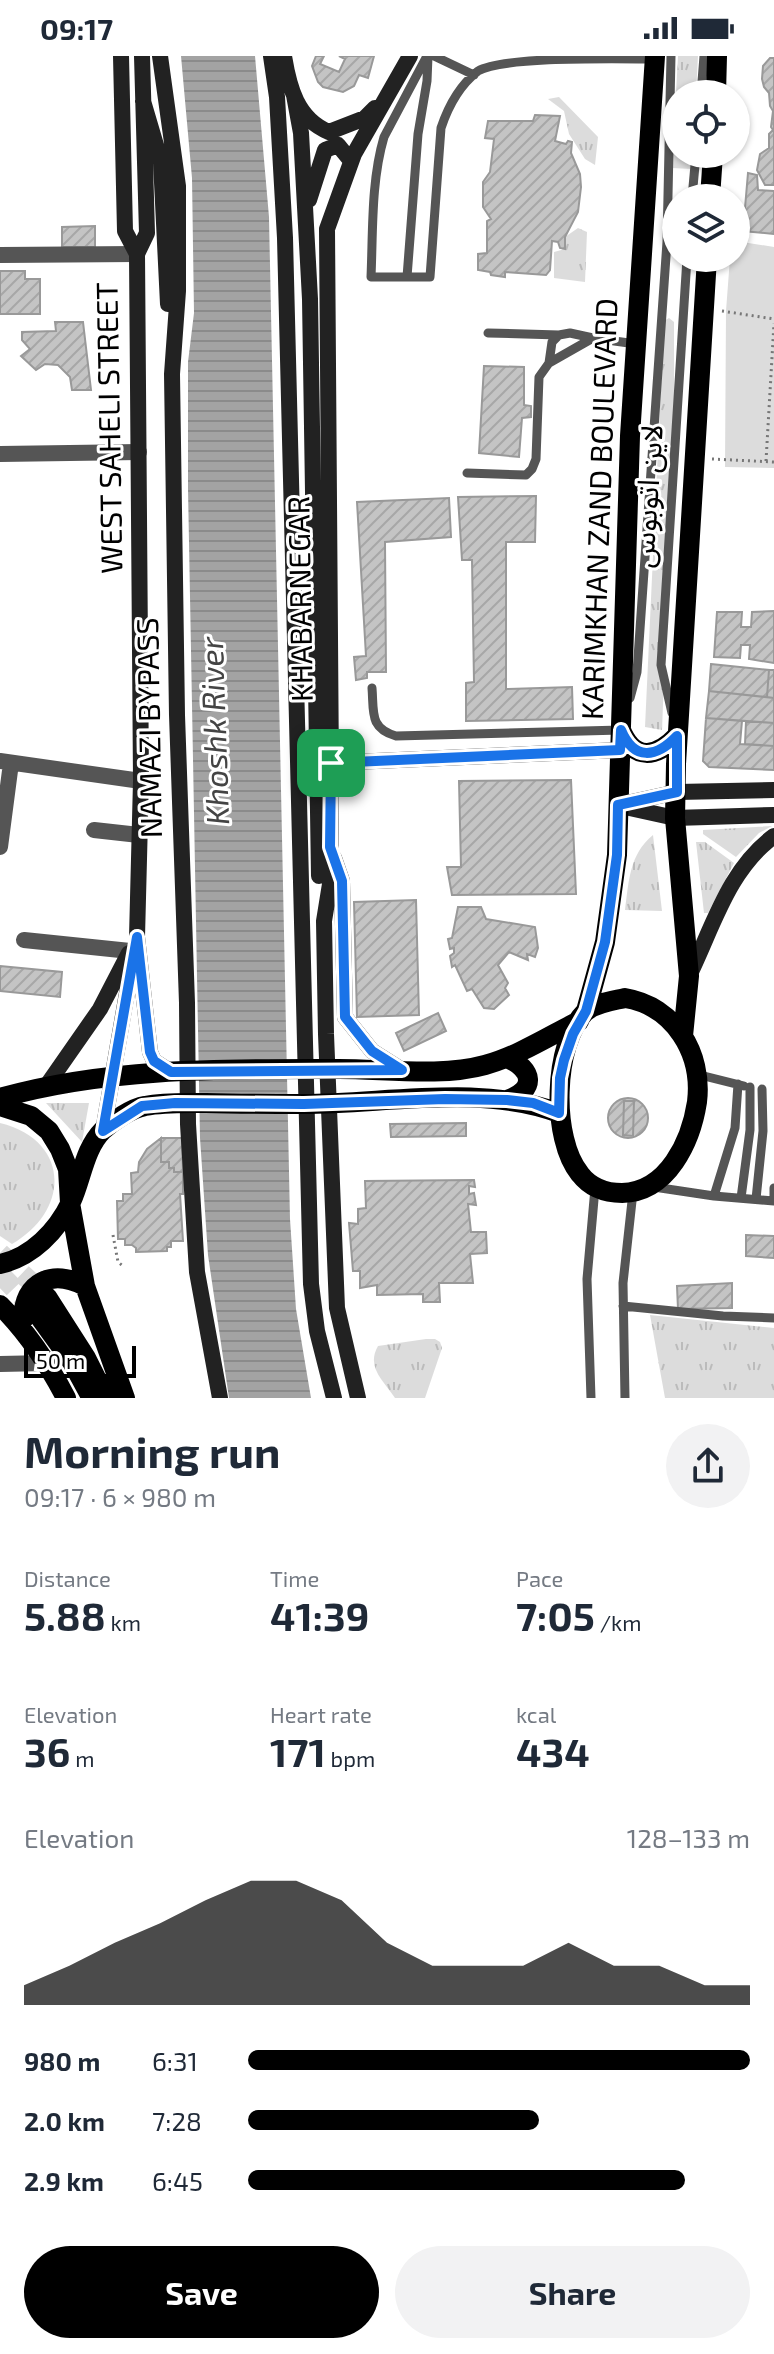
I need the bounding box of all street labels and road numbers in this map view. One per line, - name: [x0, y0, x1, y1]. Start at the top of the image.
- street label: WEST SAHELI STREET: [87, 282, 129, 574]
- street label: KARIMKHAN ZAND BOULEVARD: [573, 297, 623, 720]
- street label: لاین اتوبوس: [623, 423, 670, 569]
- street label: KHABARNEGAR: [279, 496, 319, 702]
- street label: NAMAZI BYPASS: [128, 617, 168, 839]

